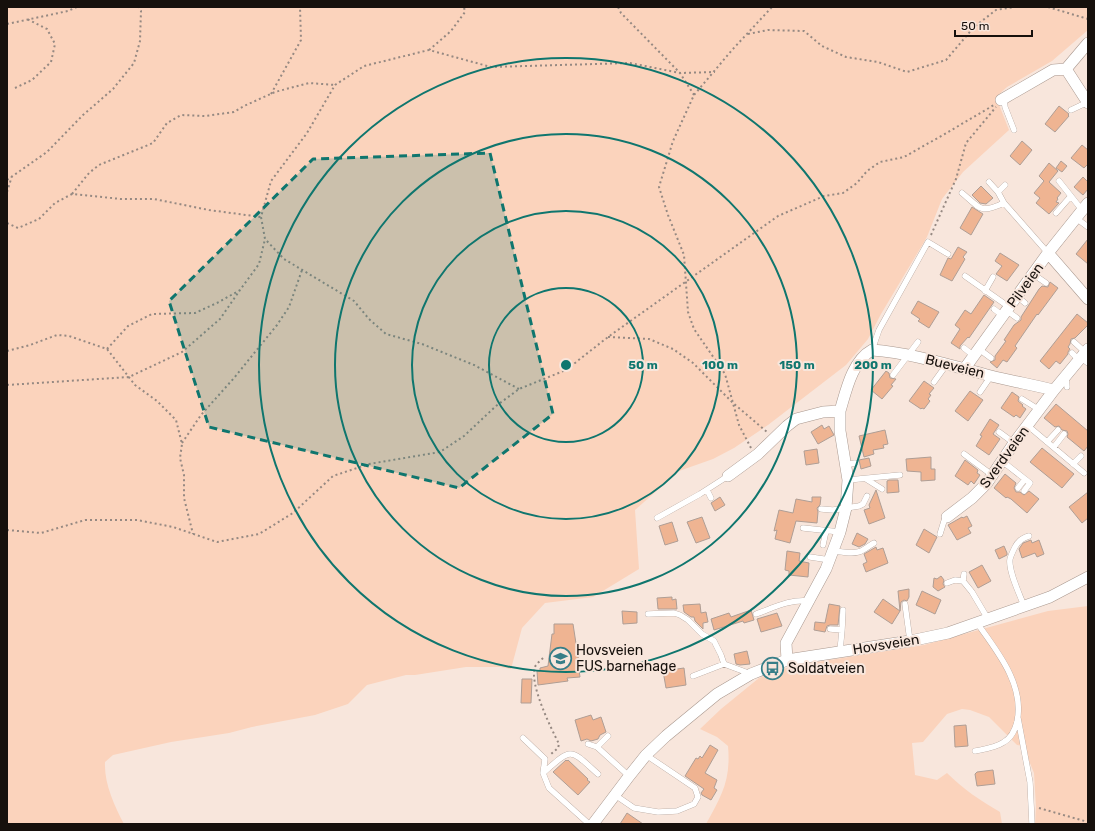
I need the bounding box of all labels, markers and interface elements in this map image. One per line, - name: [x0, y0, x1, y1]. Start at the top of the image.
- scale bar: [955, 12, 1032, 38]
- text: 50 m: [961, 19, 989, 33]
- street label: Pilveien: [1004, 260, 1047, 311]
- street label: Bueveien: [924, 351, 986, 382]
- centre of rings: [559, 358, 573, 372]
- text: 50 m: [628, 358, 658, 372]
- text: 100 m: [702, 358, 738, 372]
- text: 150 m: [779, 358, 815, 372]
- text: 200 m: [854, 358, 892, 372]
- street label: Sverdveien: [976, 423, 1033, 492]
- street label: Hovsveien: [852, 631, 921, 658]
- place label: Hovsveien FUS barnehage: [576, 642, 676, 675]
- school or university icon: Hovsveien FUS barnehage: [548, 645, 574, 671]
- bus stop icon: Soldatveien: [759, 655, 785, 681]
- place label: Soldatveien: [788, 660, 865, 677]

